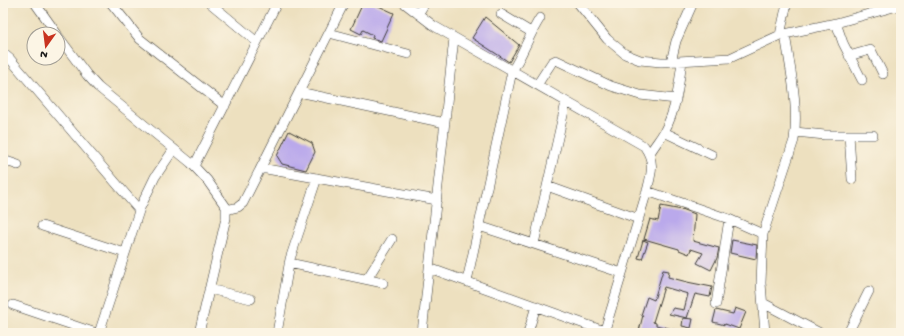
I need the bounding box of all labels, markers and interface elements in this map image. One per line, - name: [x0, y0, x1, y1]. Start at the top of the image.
- north arrow: [26, 26, 66, 66]
- text: N: [39, 47, 49, 60]

